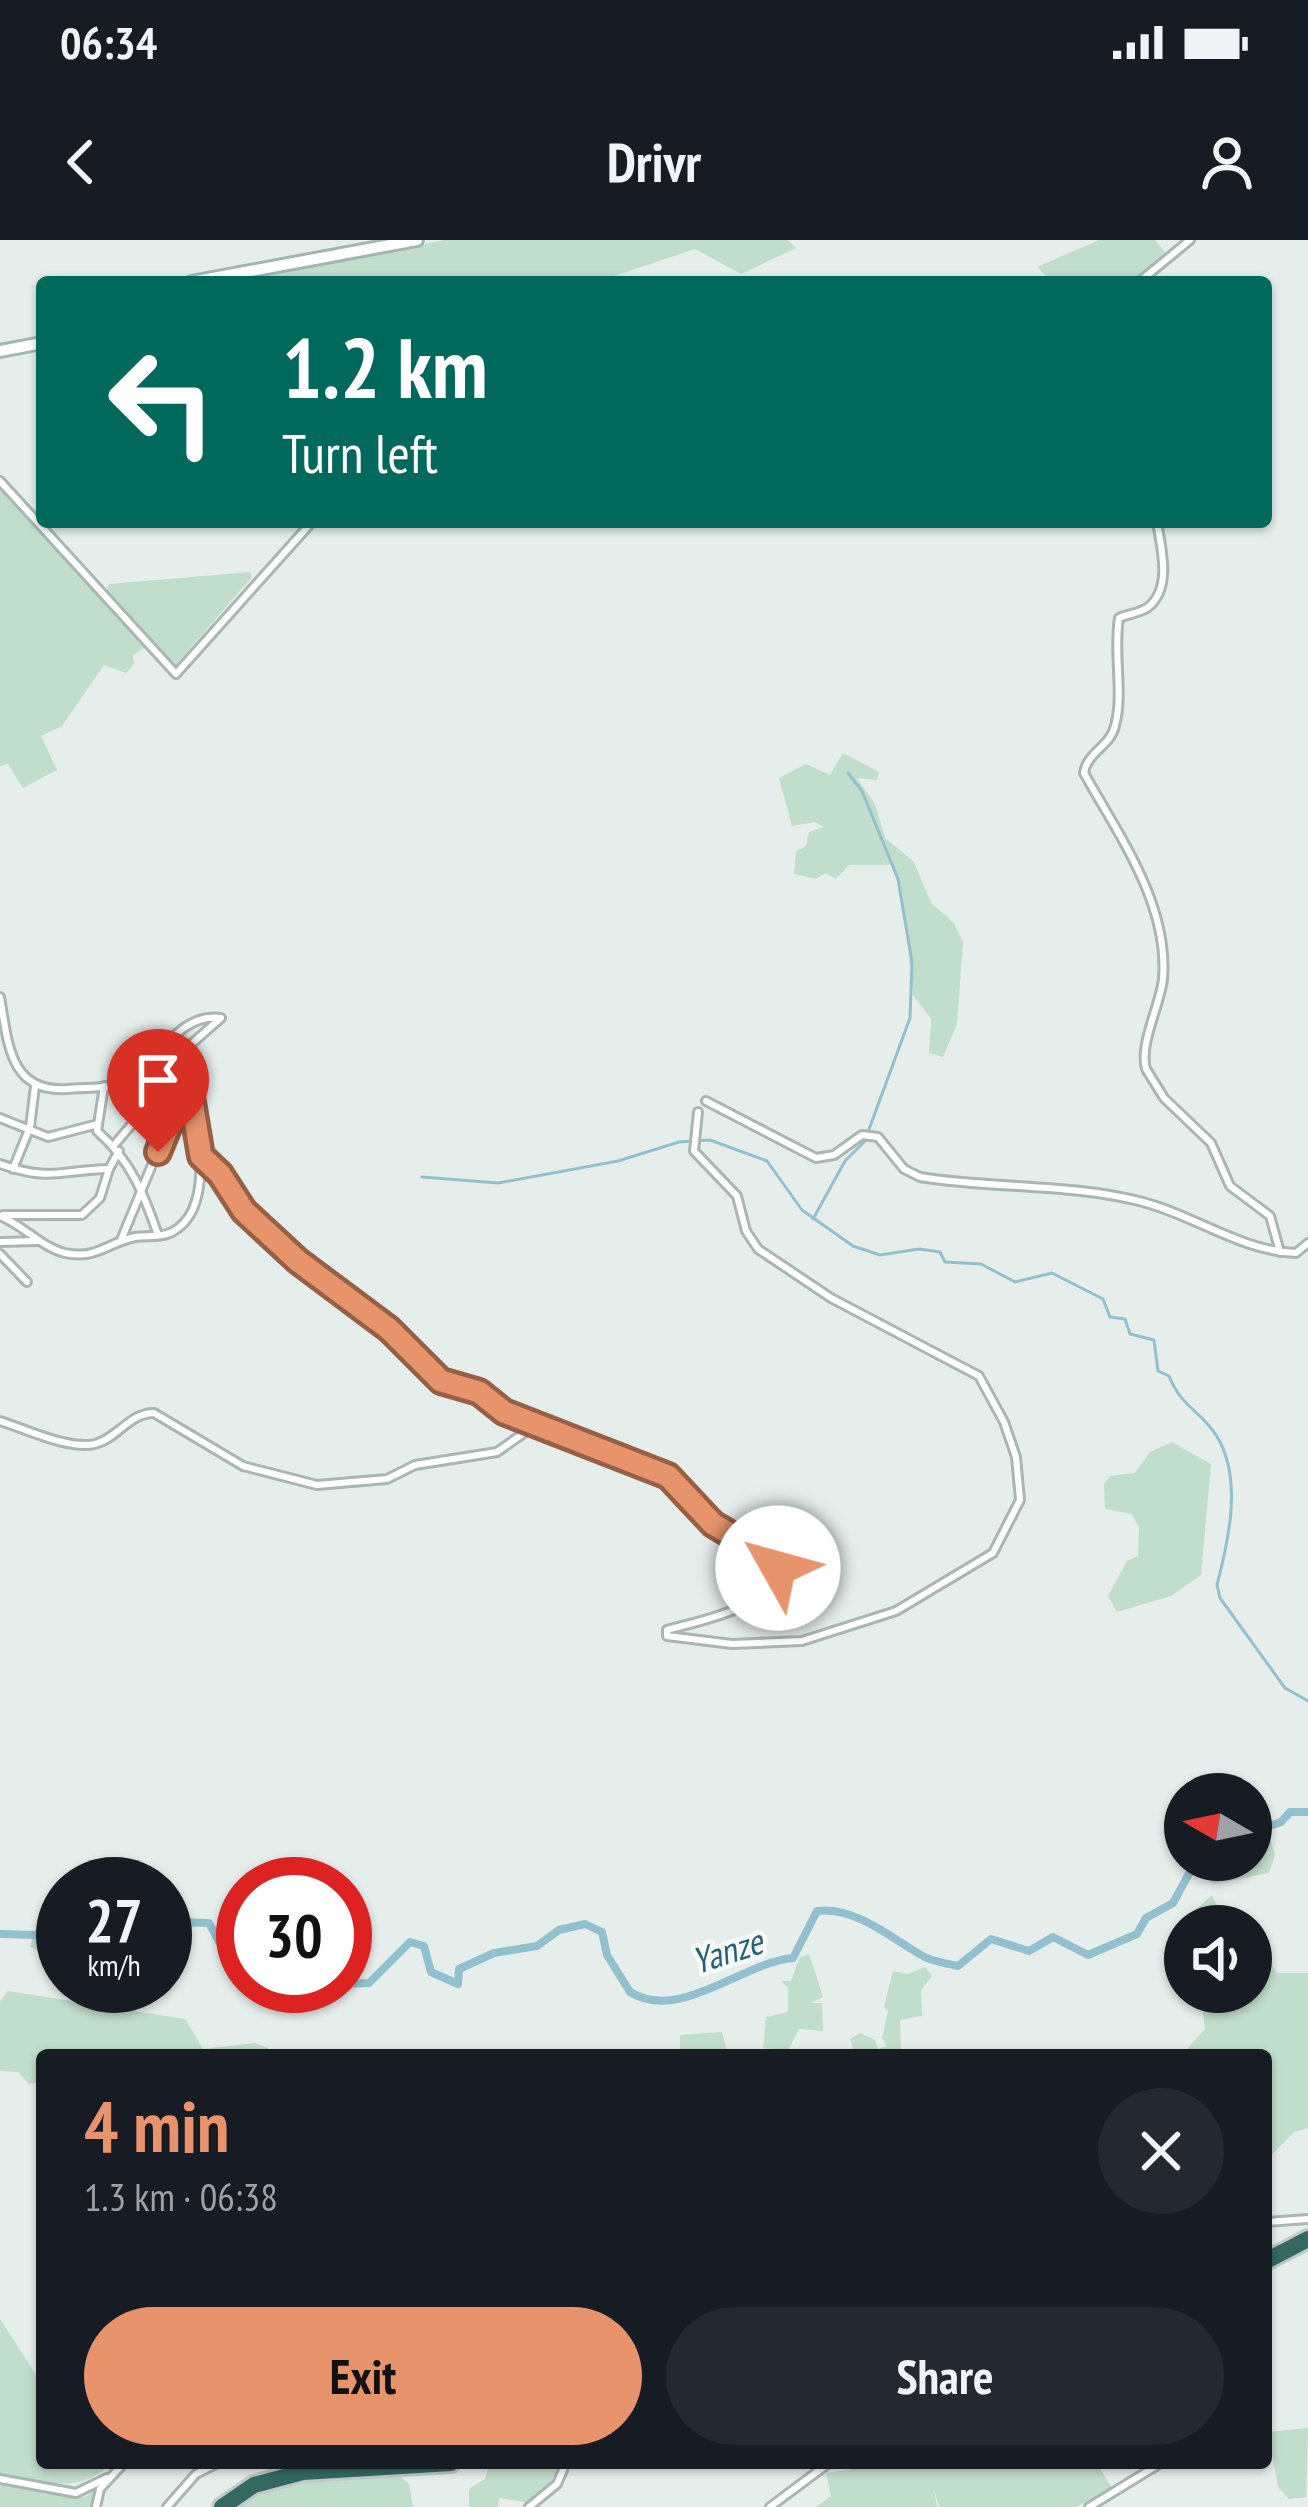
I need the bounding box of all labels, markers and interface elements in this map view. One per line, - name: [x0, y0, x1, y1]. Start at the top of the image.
- text: 06:34: [60, 13, 157, 71]
- text: Drivr: [607, 127, 701, 197]
- icon: back: [48, 129, 114, 195]
- icon: person: [1194, 129, 1260, 195]
- text: 1.2 km: [282, 312, 488, 421]
- icon: left: [84, 324, 240, 480]
- text: Turn left: [282, 418, 438, 488]
- pin: [107, 1029, 209, 1152]
- icon: arrive: [125, 1047, 191, 1113]
- position arrow: [715, 1505, 841, 1631]
- north arrow: [1164, 1773, 1272, 1881]
- map controls: [1164, 1773, 1272, 2013]
- speed limit sign: 30: [216, 1857, 372, 2013]
- text: 27: [85, 1881, 143, 1959]
- button: sound: [1164, 1905, 1272, 2013]
- water label: Yanze: [685, 1916, 770, 1984]
- text: km/h: [87, 1945, 141, 1984]
- text: 4 min: [84, 2079, 229, 2172]
- button: close: [1098, 2088, 1224, 2214]
- text: 1.3 km · 06:38: [84, 2171, 278, 2222]
- button: Exit: [84, 2307, 642, 2445]
- button: Share: [666, 2307, 1224, 2445]

